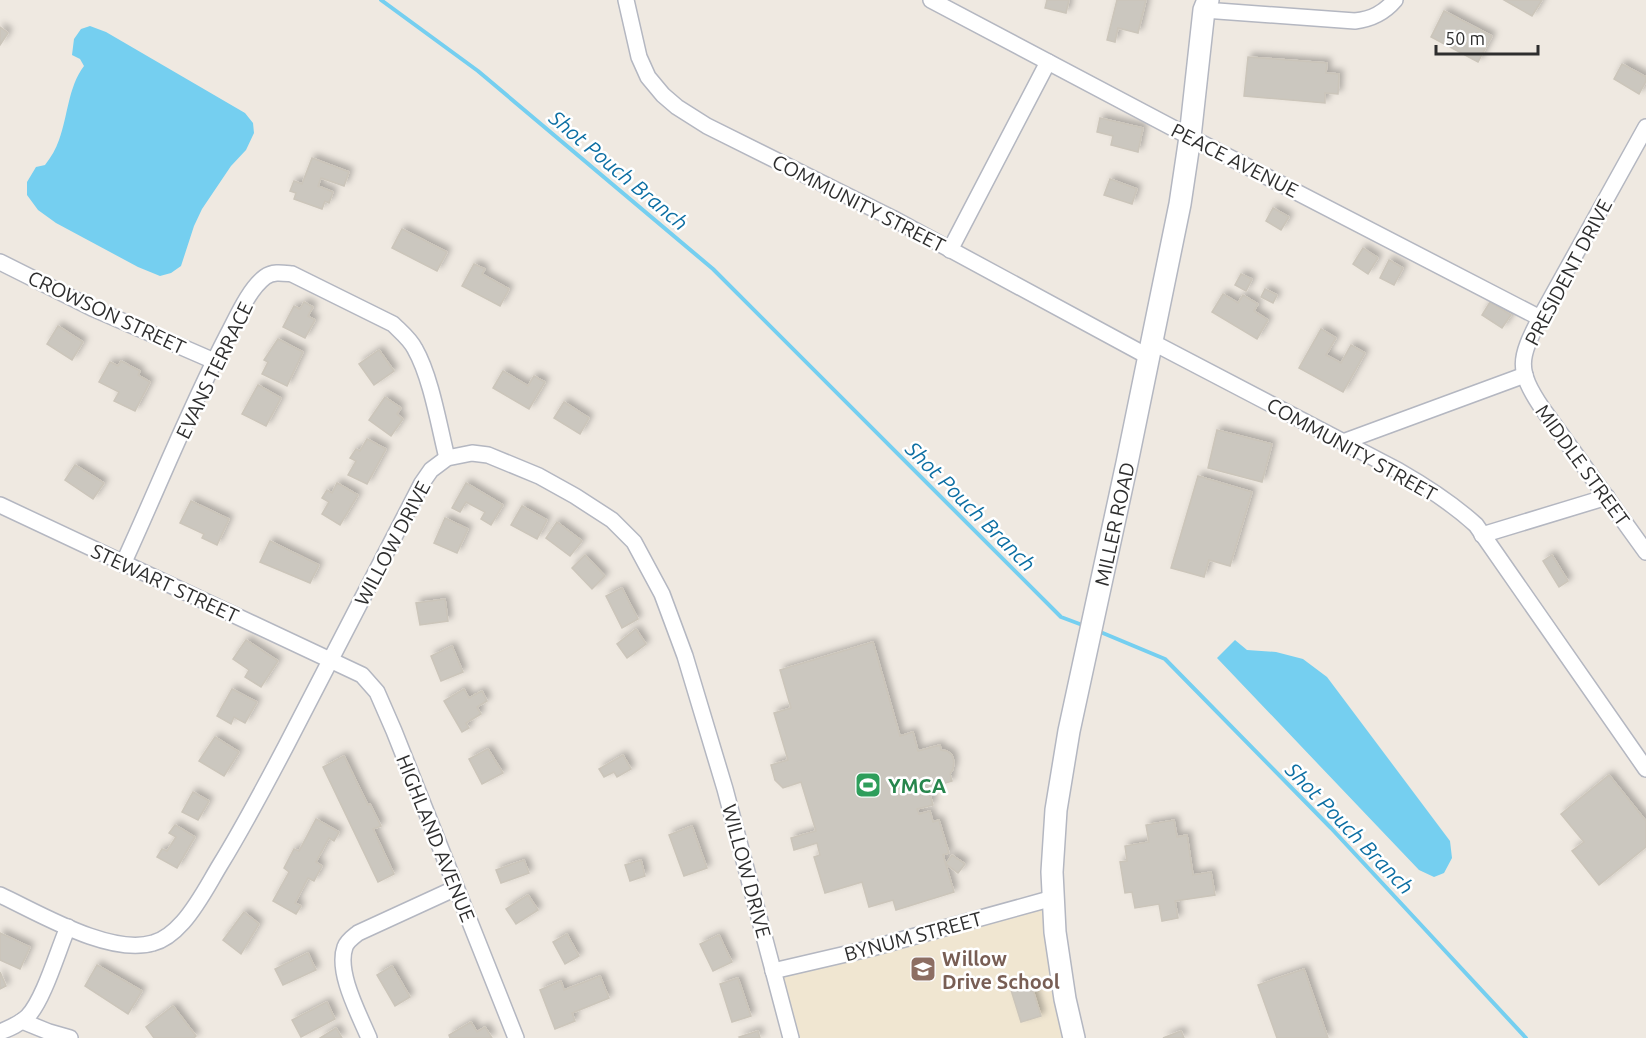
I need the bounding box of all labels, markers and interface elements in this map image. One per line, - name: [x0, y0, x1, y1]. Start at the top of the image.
- scale bar: [1436, 18, 1538, 56]
- text: 50 m: [1445, 28, 1485, 48]
- water label: Shot Pouch Branch: [544, 104, 693, 235]
- street label: PEACE AVENUE: [1168, 118, 1302, 202]
- street label: COMMUNITY STREET: [769, 149, 949, 257]
- street label: PRESIDENT DRIVE: [1520, 195, 1616, 349]
- street label: CROWSON STREET: [25, 265, 189, 359]
- street label: EVANS TERRACE: [171, 298, 257, 442]
- street label: COMMUNITY STREET: [1263, 393, 1441, 505]
- street label: MIDDLE STREET: [1531, 400, 1635, 530]
- water label: Shot Pouch Branch: [901, 436, 1041, 576]
- street label: MILLER ROAD: [1089, 460, 1138, 588]
- street label: WILLOW DRIVE: [350, 477, 434, 609]
- street label: STEWART STREET: [88, 539, 242, 627]
- street label: HIGHLAND AVENUE: [392, 751, 480, 925]
- water label: Shot Pouch Branch: [1281, 757, 1419, 899]
- sports icon: YMCA: [853, 770, 883, 800]
- place label: YMCA: [888, 774, 946, 797]
- street label: WILLOW DRIVE: [718, 802, 776, 940]
- street label: BYNUM STREET: [842, 907, 984, 965]
- place label: Willow Drive School: [942, 947, 1060, 993]
- school or university icon: Willow Drive School: [908, 954, 938, 984]

